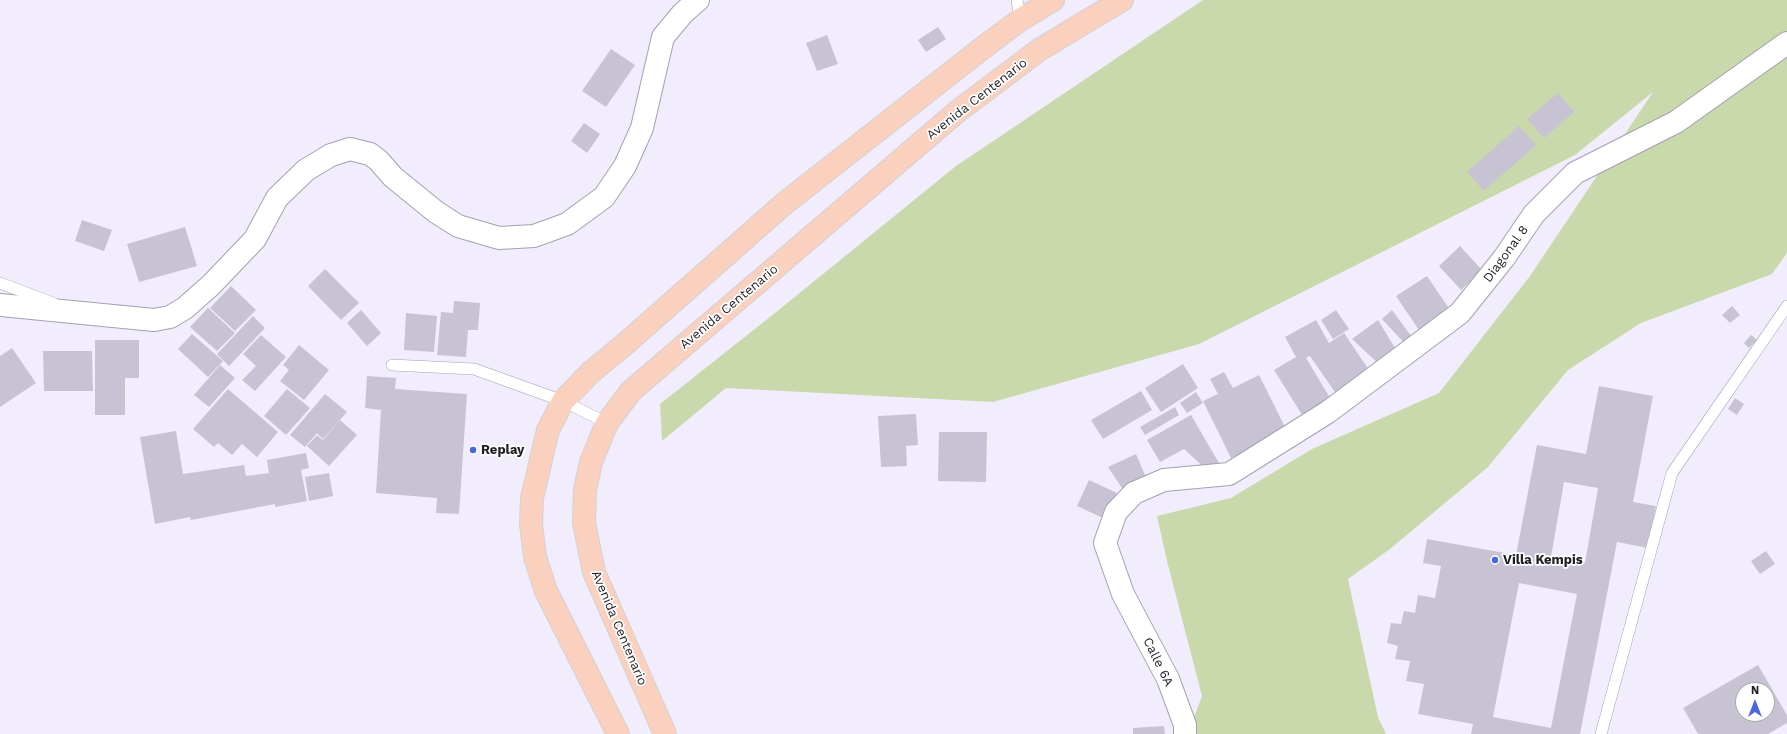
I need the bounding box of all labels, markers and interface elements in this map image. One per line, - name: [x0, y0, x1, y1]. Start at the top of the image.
- street label: Avenida Centenario: [924, 55, 1030, 143]
- street label: Diagonal 8: [1480, 222, 1532, 286]
- street label: Avenida Centenario: [677, 261, 781, 353]
- place label: Replay: [481, 442, 524, 458]
- marker: Replay: [468, 445, 478, 455]
- place label: Villa Kempis: [1503, 552, 1583, 568]
- marker: Villa Kempis: [1490, 555, 1500, 565]
- street label: Avenida Centenario: [588, 568, 650, 688]
- street label: Calle 6A: [1139, 635, 1177, 689]
- north arrow: [1735, 682, 1775, 722]
- text: N: [1751, 684, 1759, 697]

